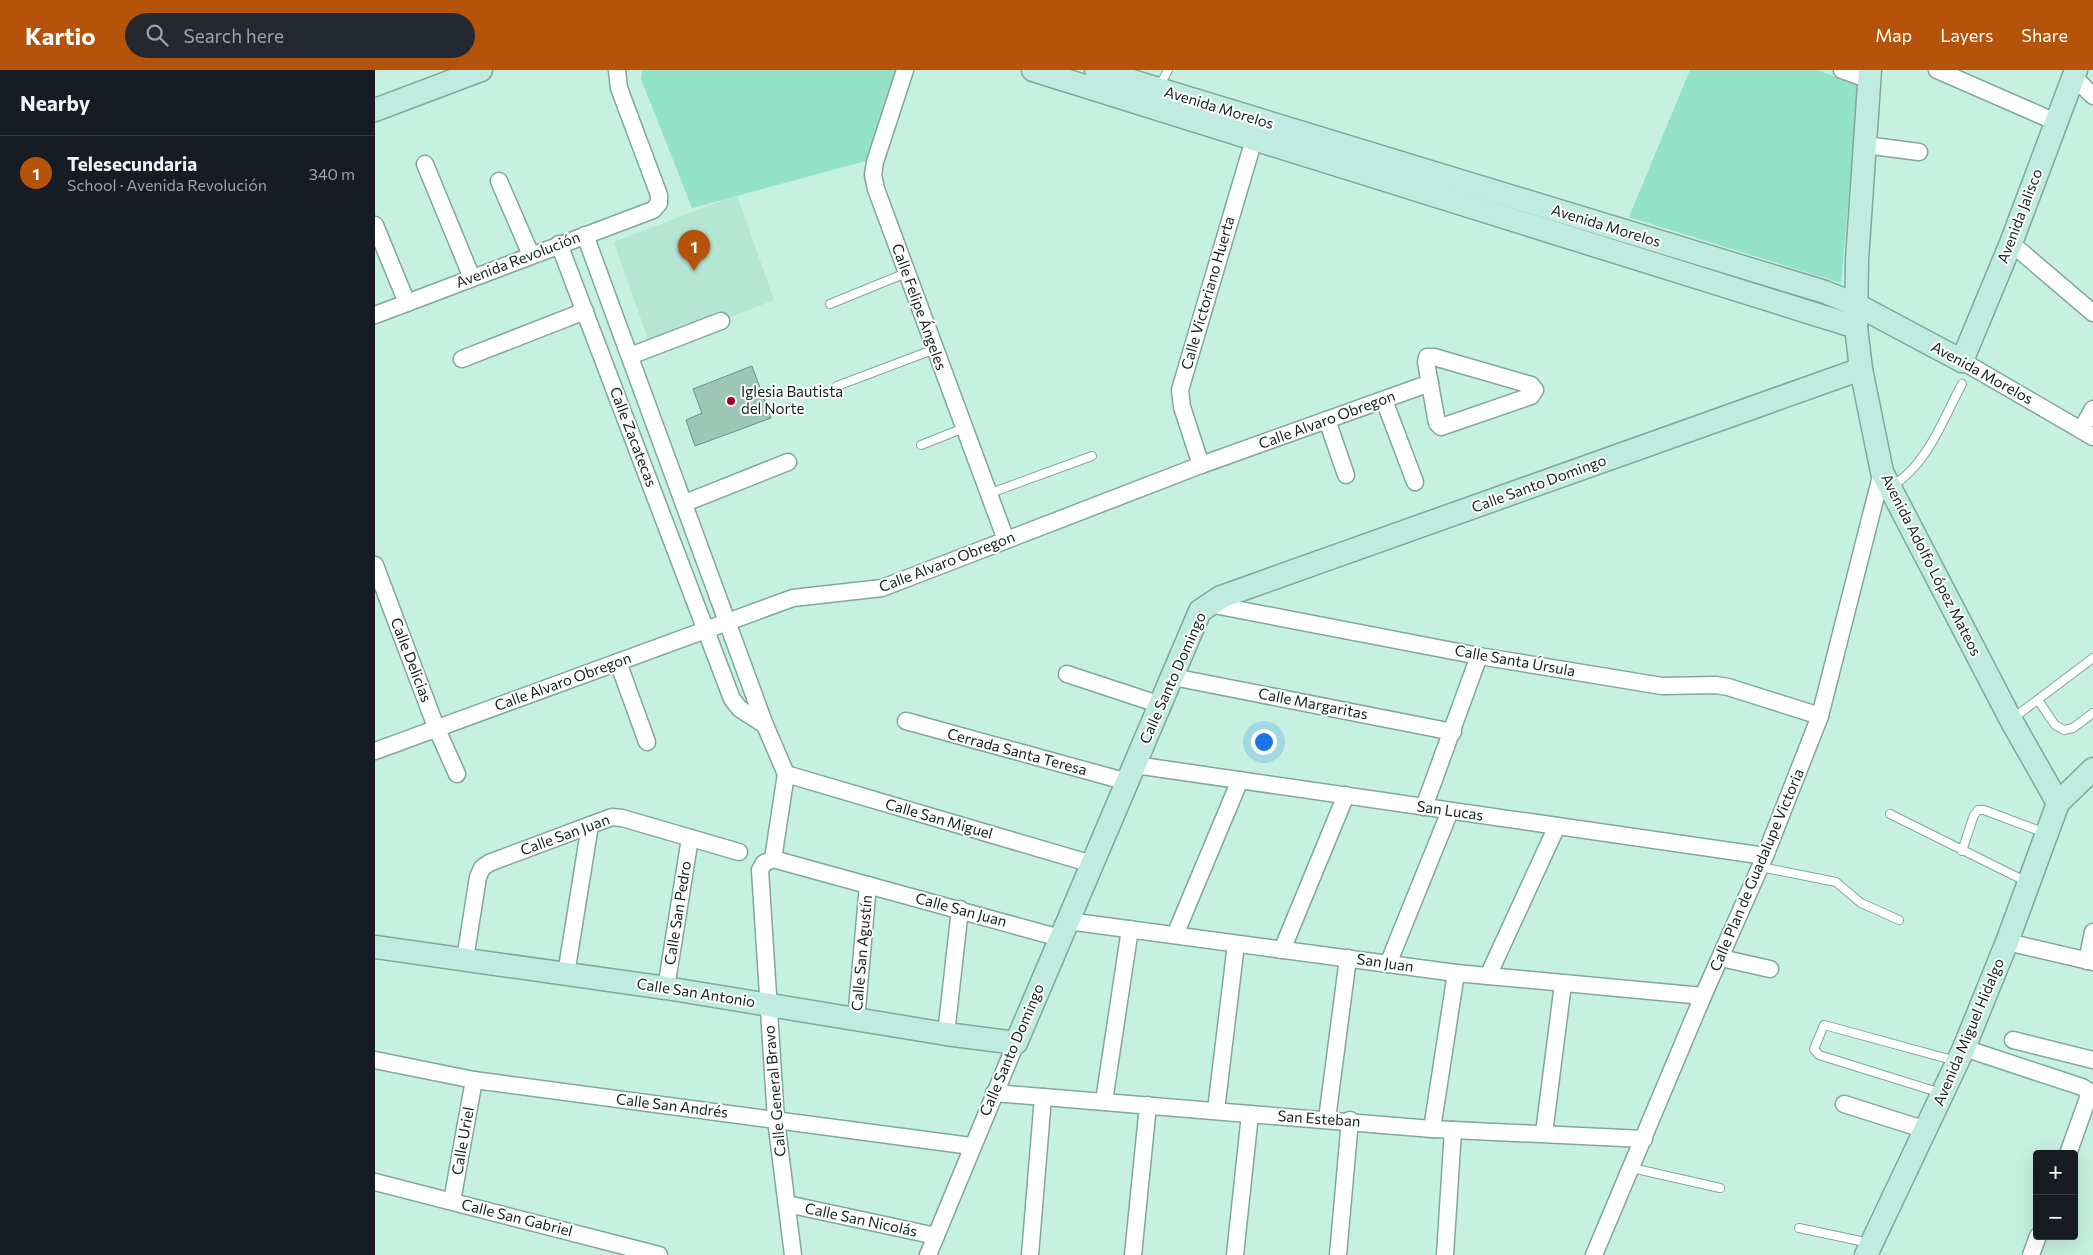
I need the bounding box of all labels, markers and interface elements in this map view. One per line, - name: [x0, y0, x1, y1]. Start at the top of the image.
- search box: [125, 13, 475, 58]
- text: Kartio: [25, 21, 95, 50]
- icon: search: [143, 21, 171, 49]
- text: Search here: [183, 24, 284, 47]
- text: Map: [1875, 24, 1912, 46]
- text: Layers: [1940, 24, 1993, 46]
- text: Share: [2021, 24, 2068, 46]
- street label: Avenida Morelos: [1162, 82, 1276, 132]
- text: Nearby: [20, 90, 90, 115]
- text: Telesecundaria: [67, 152, 197, 175]
- text: 1: [32, 164, 40, 183]
- text: 340 m: [309, 164, 355, 183]
- street label: Avenida Jalisco: [1993, 166, 2045, 266]
- text: School · Avenida Revolución: [67, 175, 267, 194]
- street label: Avenida Morelos: [1549, 200, 1663, 250]
- street label: Calle Victoriano Huerta: [1177, 214, 1238, 372]
- street label: Avenida Revolución: [453, 227, 582, 291]
- pin: 1: [678, 230, 710, 271]
- street label: Calle Felipe Ángeles: [889, 241, 952, 373]
- street label: Avenida Morelos: [1929, 337, 2037, 408]
- place label: Iglesia Bautista del Norte: [741, 382, 843, 417]
- street label: Calle Zacatecas: [607, 384, 661, 489]
- street label: Calle Alvaro Obregon: [1256, 386, 1397, 452]
- marker: Iglesia Bautista del Norte: [725, 395, 737, 407]
- street label: Calle Santo Domingo: [1469, 450, 1609, 516]
- street label: Avenida Adolfo López Mateos: [1878, 470, 1986, 659]
- street label: Calle Alvaro Obregon: [876, 527, 1017, 595]
- street label: Calle Santo Domingo: [1135, 609, 1209, 746]
- street label: Calle Delicias: [388, 615, 436, 705]
- street label: Calle Santa Úrsula: [1453, 640, 1577, 679]
- street label: Calle Alvaro Obregon: [492, 648, 633, 714]
- street label: Calle Margaritas: [1257, 684, 1370, 722]
- street label: Cerrada Santa Teresa: [945, 724, 1089, 778]
- your location: [1251, 729, 1277, 755]
- street label: Calle Plan de Guadalupe Victoria: [1705, 766, 1807, 974]
- street label: Calle San Miguel: [883, 794, 995, 842]
- street label: San Lucas: [1416, 796, 1485, 824]
- street label: Calle San Juan: [517, 810, 612, 859]
- street label: Calle San Pedro: [660, 860, 694, 966]
- street label: Calle San Juan: [914, 888, 1009, 930]
- street label: Calle San Agustín: [847, 894, 875, 1012]
- street label: San Juan: [1356, 949, 1415, 975]
- street label: Avenida Miguel Hidalgo: [1929, 955, 2007, 1108]
- street label: Calle San Antonio: [635, 974, 757, 1010]
- street label: Calle Santo Domingo: [975, 981, 1047, 1119]
- street label: Calle General Bravo: [759, 1025, 789, 1158]
- street label: Calle San Andrés: [615, 1089, 729, 1121]
- street label: Calle Uriel: [447, 1105, 477, 1176]
- street label: San Esteban: [1277, 1106, 1361, 1130]
- map controls: [2033, 1150, 2078, 1240]
- button: +: [2033, 1150, 2078, 1195]
- street label: Calle San Gabriel: [460, 1195, 575, 1240]
- button: −: [2033, 1195, 2078, 1240]
- street label: Calle San Nicolás: [803, 1198, 919, 1240]

